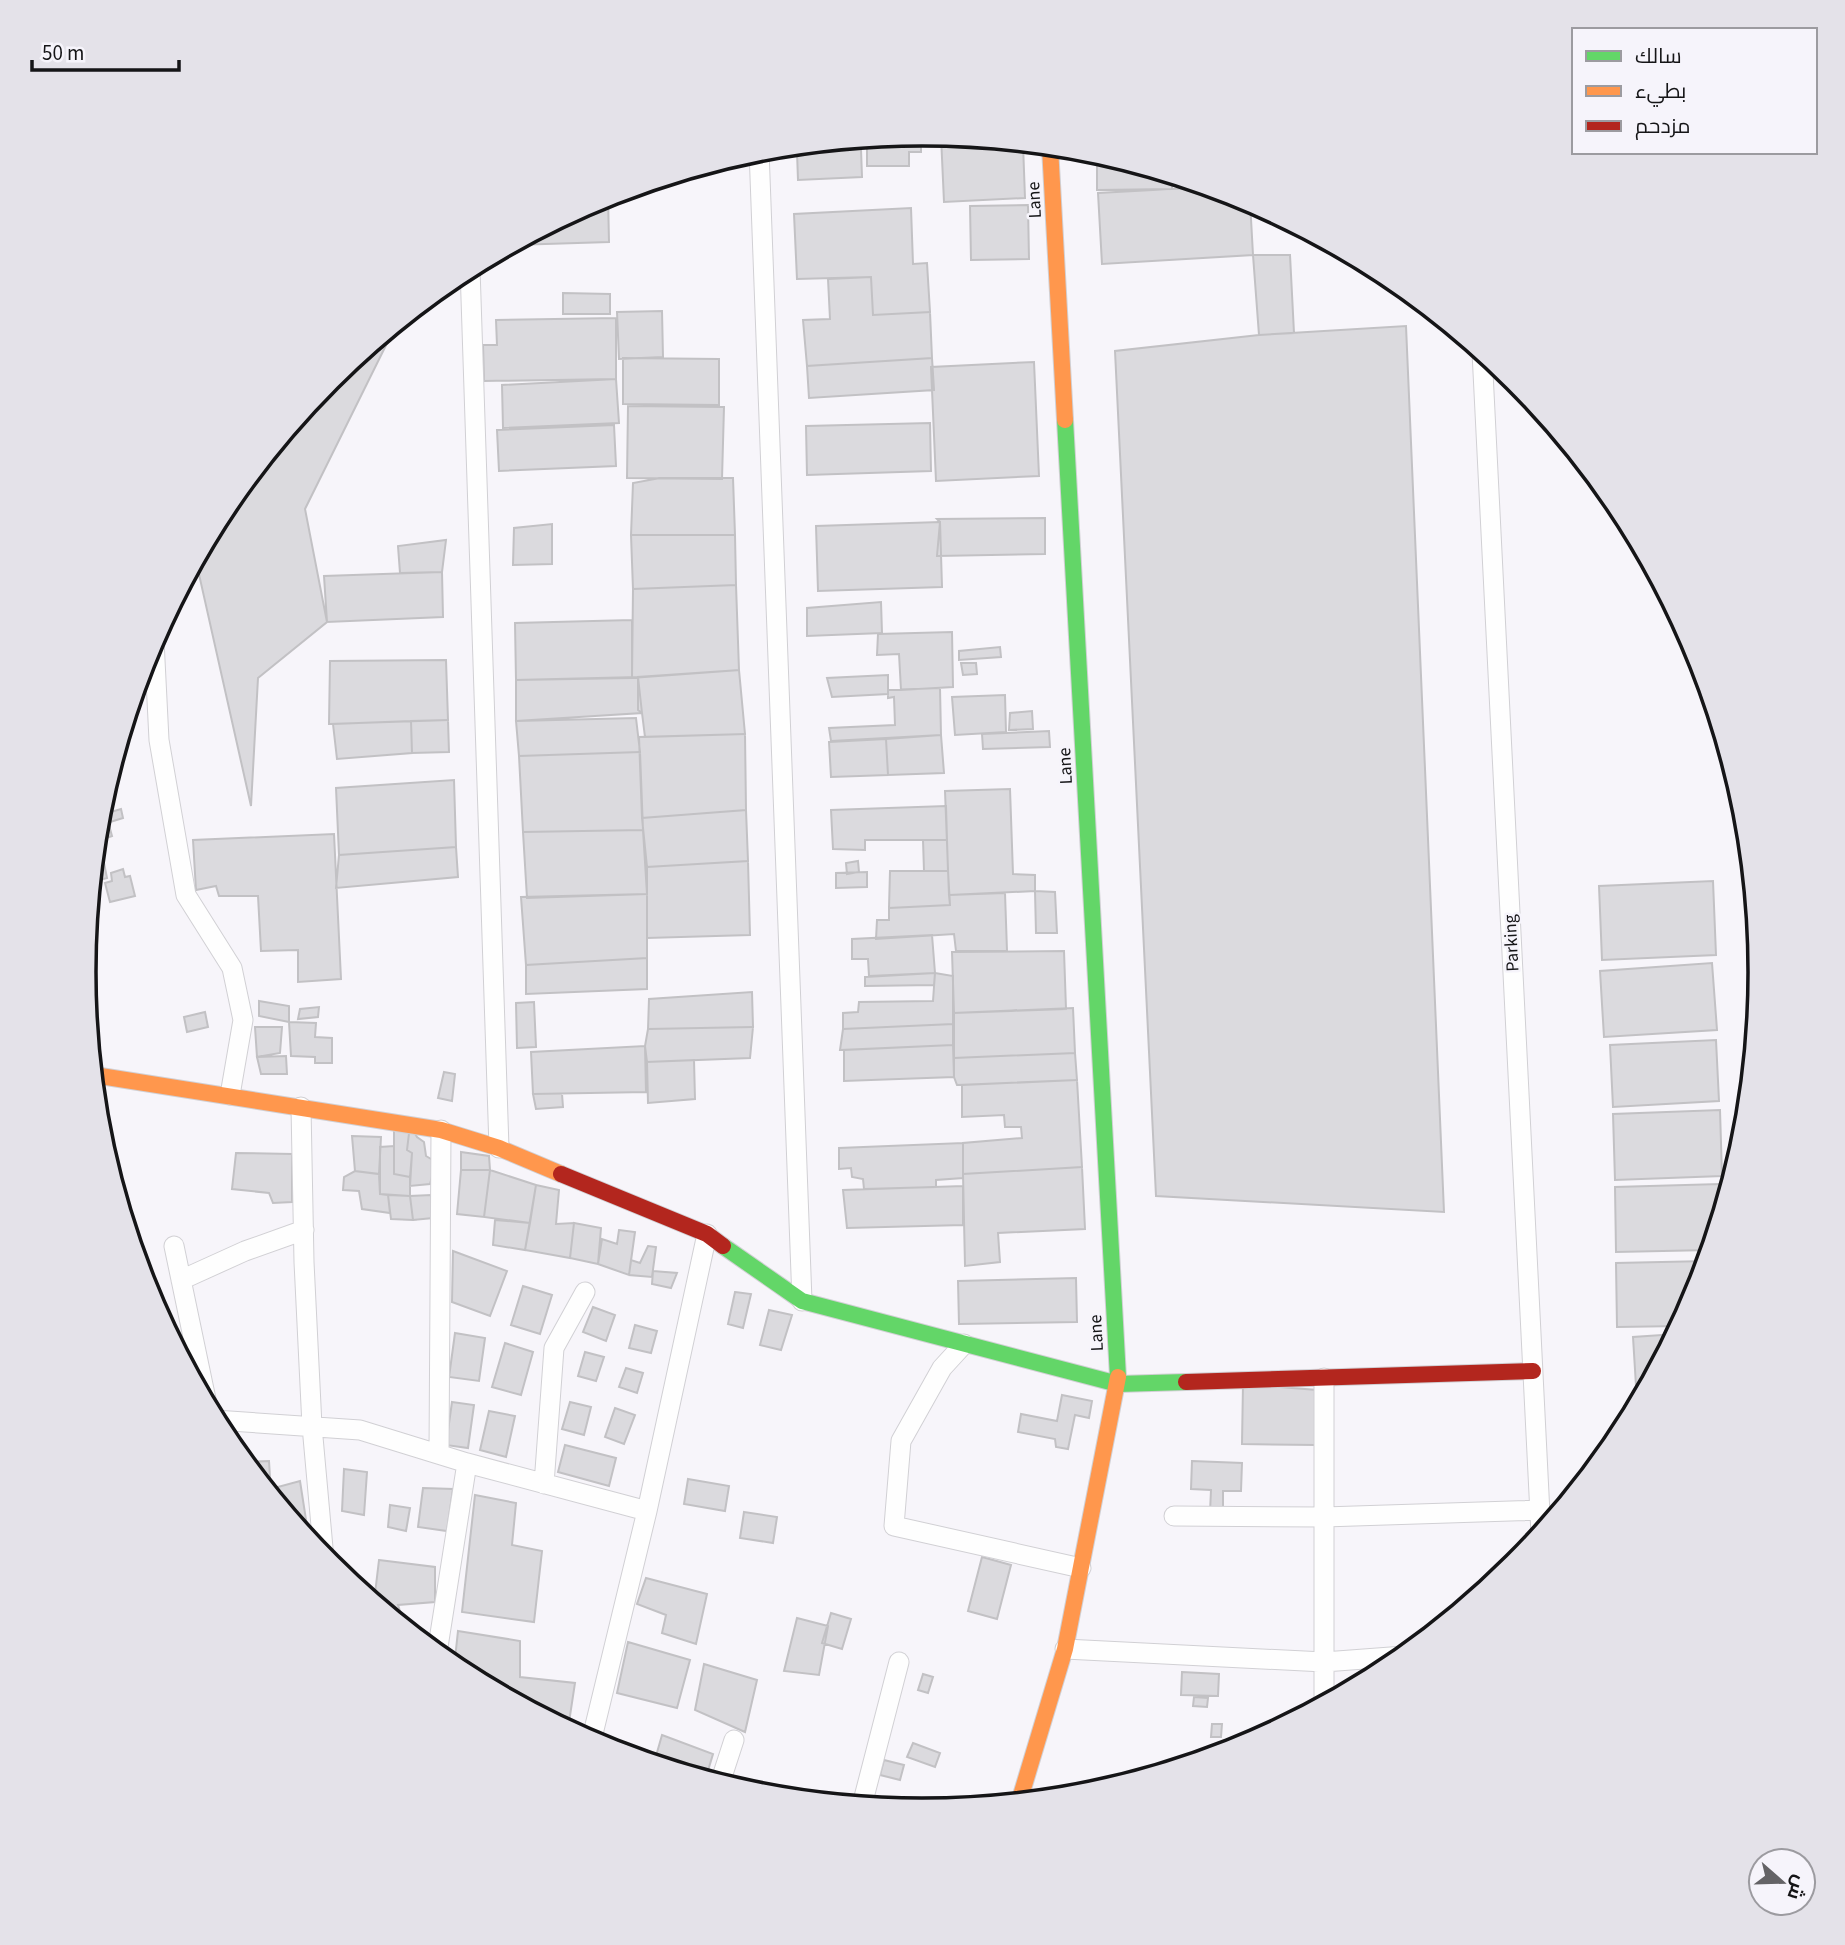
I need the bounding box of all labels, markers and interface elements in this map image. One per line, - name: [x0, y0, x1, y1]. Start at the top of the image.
- scale bar: [32, 28, 178, 72]
- legend: [1572, 28, 1817, 154]
- text: 50 m: [42, 38, 84, 68]
- text: سالك: [1635, 41, 1682, 71]
- text: بطيء: [1635, 76, 1686, 107]
- text: مزدحم: [1635, 111, 1690, 141]
- street label: Lane: [1021, 181, 1048, 219]
- street label: Lane: [1052, 747, 1079, 785]
- street label: Parking: [1498, 914, 1525, 972]
- street label: Lane: [1083, 1314, 1110, 1352]
- north arrow: [1747, 1847, 1817, 1917]
- text: ش: [1780, 1871, 1813, 1903]

